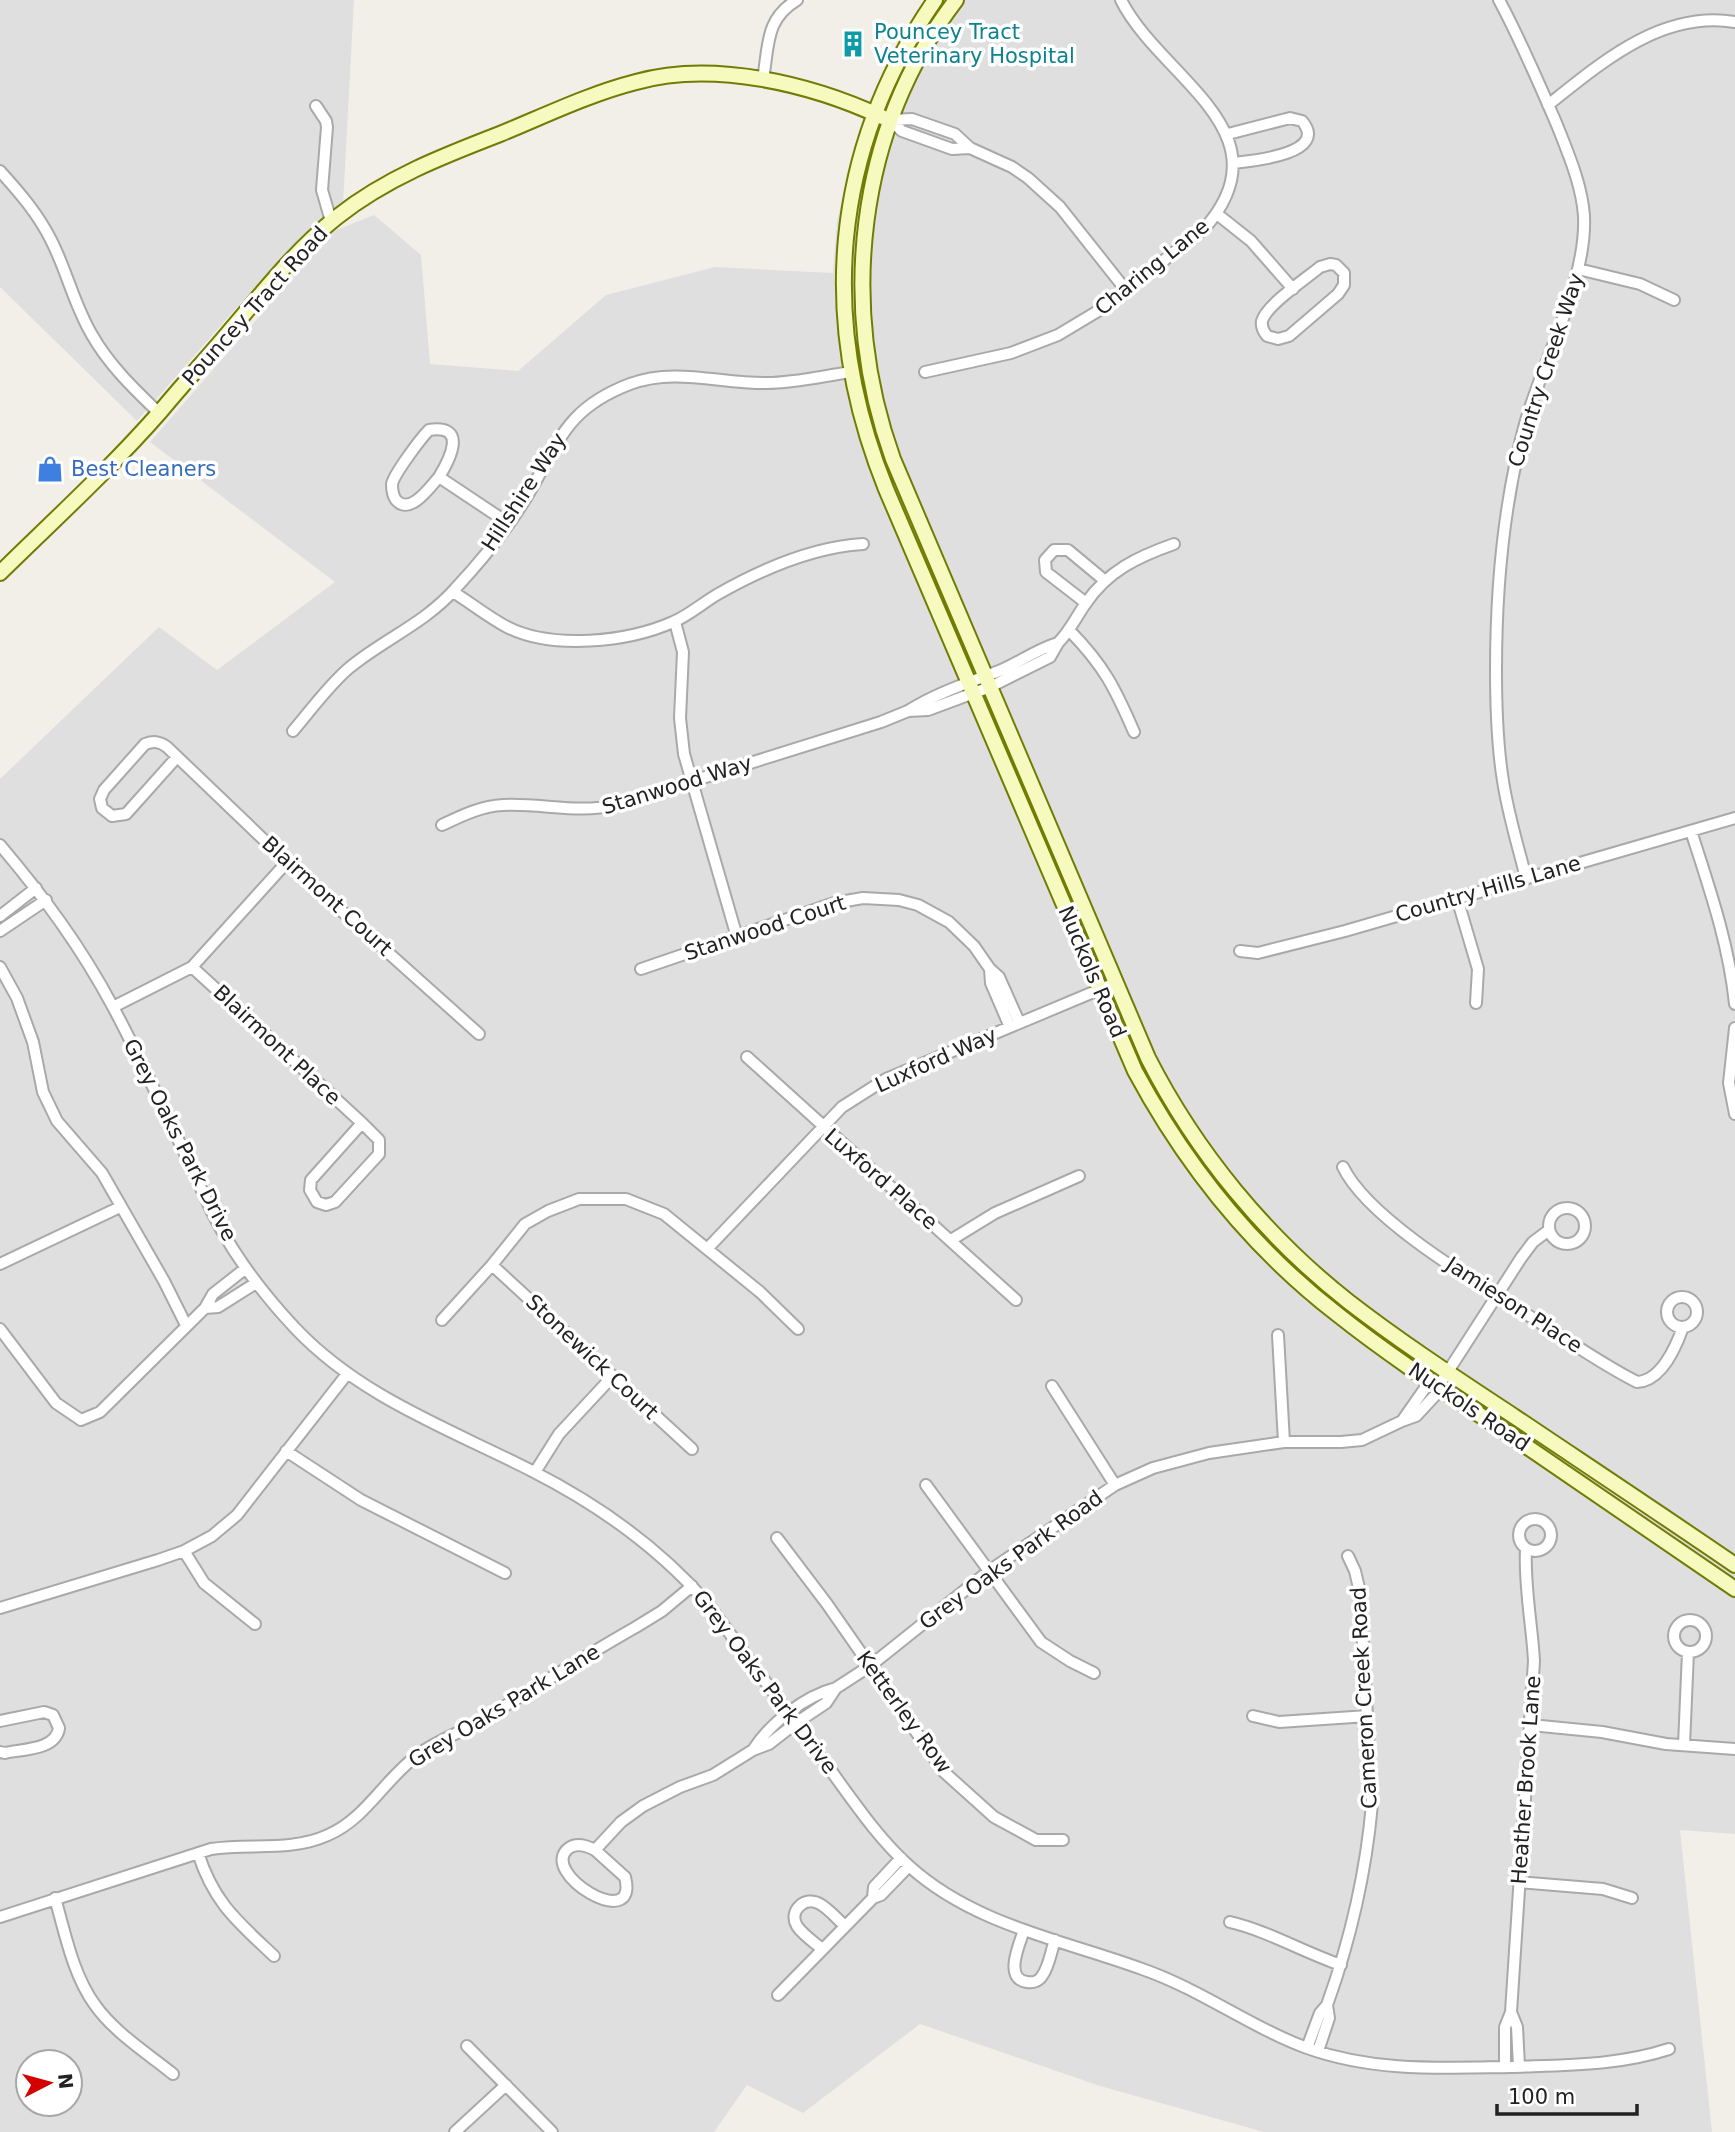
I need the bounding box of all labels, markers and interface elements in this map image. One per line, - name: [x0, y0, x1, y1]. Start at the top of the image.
- place label: Pouncey Tract Veterinary Hospital: [874, 20, 1075, 68]
- building icon: Pouncey Tract Veterinary Hospital: [838, 29, 868, 59]
- street label: Charing Lane: [1090, 214, 1214, 320]
- street label: Pouncey Tract Road: [177, 222, 333, 390]
- street label: Country Creek Way: [1503, 270, 1589, 470]
- street label: Hillshire Way: [477, 428, 571, 556]
- shop icon: Best Cleaners: [35, 454, 65, 484]
- place label: Best Cleaners: [71, 457, 216, 481]
- street label: Stanwood Way: [599, 751, 755, 819]
- street label: Blairmont Court: [257, 831, 397, 961]
- street label: Country Hills Lane: [1393, 851, 1583, 927]
- street label: Stanwood Court: [681, 891, 849, 965]
- street label: Nuckols Road: [1053, 902, 1131, 1042]
- street label: Blairmont Place: [209, 980, 345, 1110]
- street label: Luxford Way: [872, 1023, 1000, 1097]
- street label: Grey Oaks Park Drive: [119, 1035, 241, 1245]
- street label: Luxford Place: [820, 1124, 942, 1234]
- street label: Jamieson Place: [1440, 1251, 1587, 1358]
- street label: Stonewick Court: [521, 1290, 663, 1424]
- street label: Nuckols Road: [1404, 1358, 1534, 1456]
- street label: Grey Oaks Park Road: [915, 1486, 1107, 1634]
- street label: Grey Oaks Park Drive: [688, 1585, 842, 1779]
- street label: Cameron Creek Road: [1346, 1586, 1382, 1810]
- street label: Grey Oaks Park Lane: [404, 1639, 604, 1773]
- street label: Ketterley Row: [852, 1646, 956, 1778]
- street label: Heather Brook Lane: [1507, 1675, 1545, 1885]
- north arrow: [14, 2048, 84, 2118]
- text: N: [54, 2072, 78, 2090]
- scale bar: [1497, 2072, 1637, 2116]
- text: 100 m: [1508, 2085, 1575, 2109]

